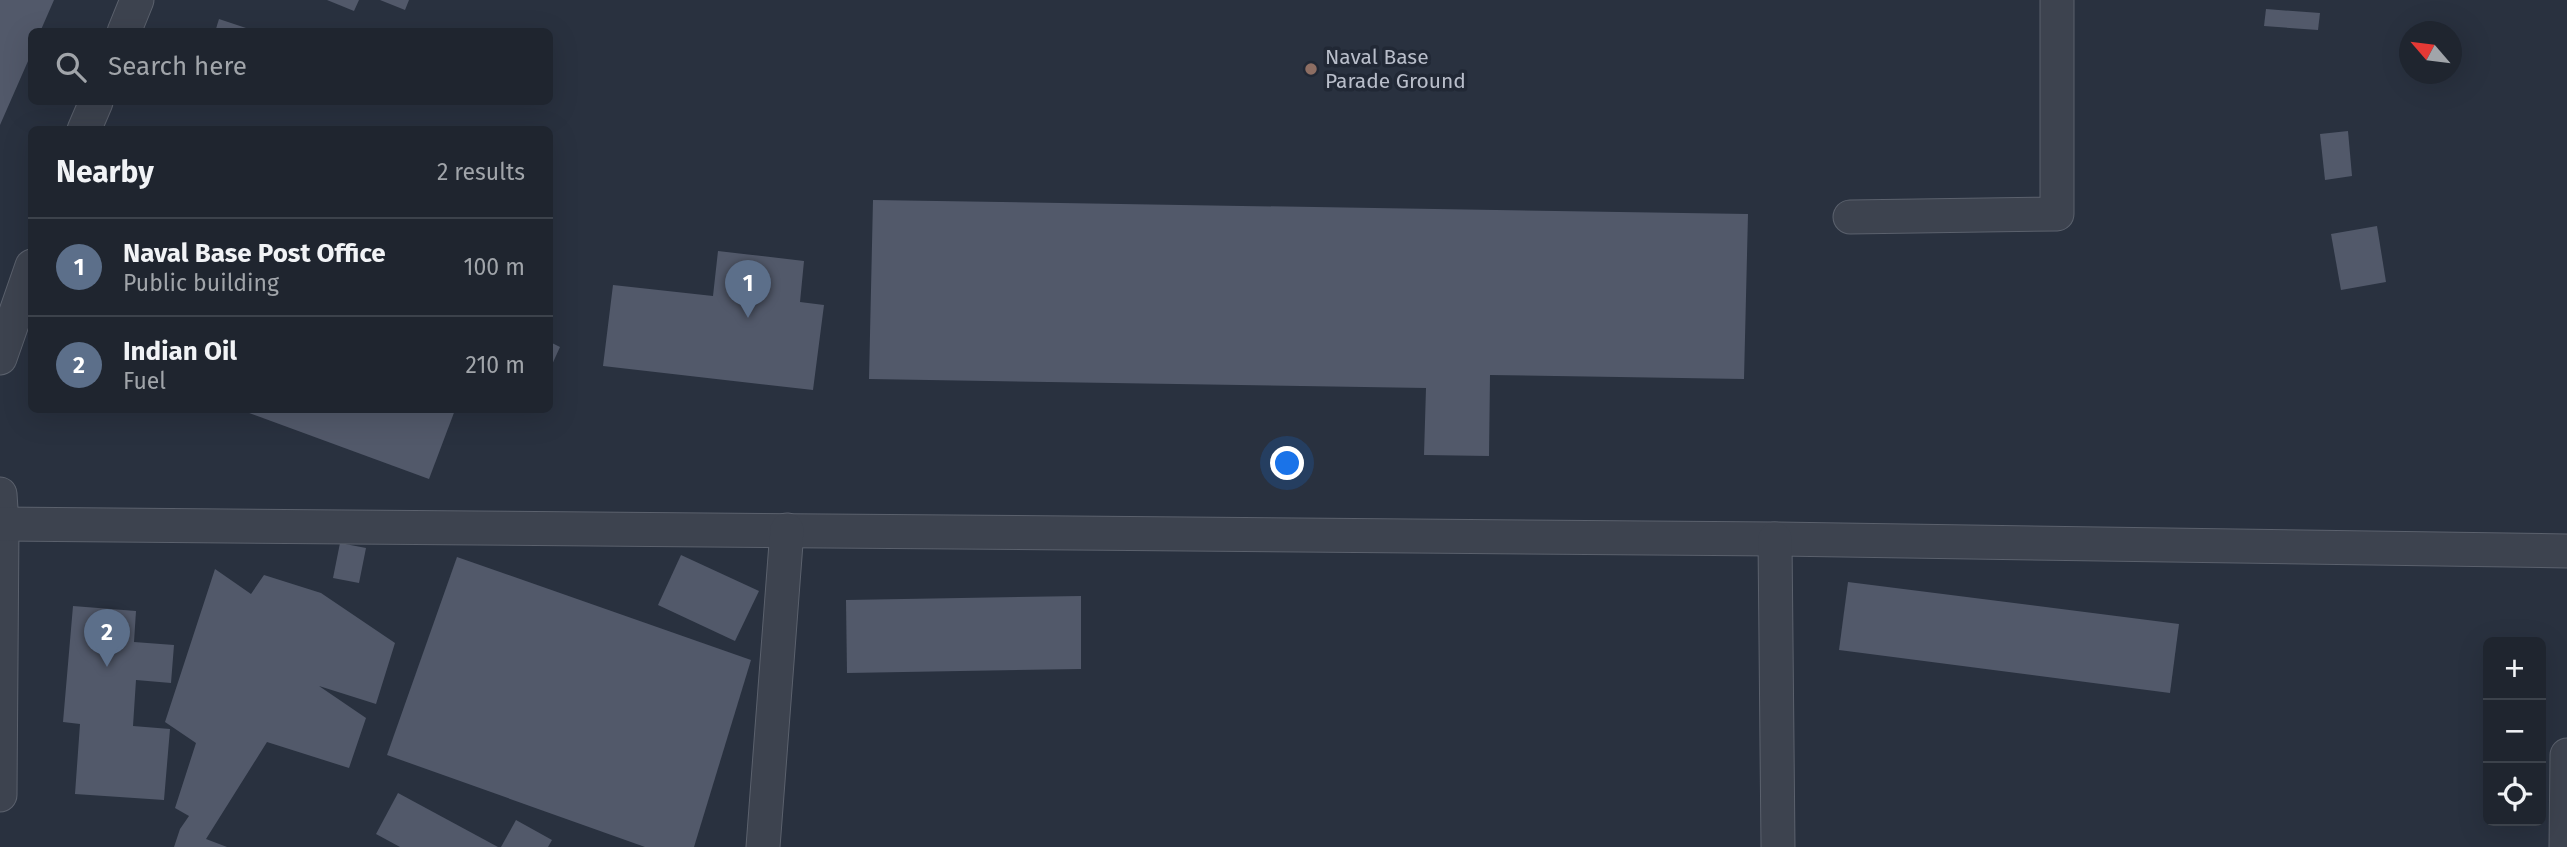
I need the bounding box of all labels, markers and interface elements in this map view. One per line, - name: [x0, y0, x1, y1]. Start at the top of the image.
- north arrow: [2399, 21, 2462, 84]
- search box: [28, 28, 553, 105]
- place label: Naval Base Parade Ground: [1325, 44, 1466, 94]
- icon: search: [52, 48, 90, 86]
- text: Search here: [108, 51, 247, 82]
- marker: Naval Base Parade Ground: [1303, 61, 1319, 77]
- text: Nearby: [56, 154, 154, 190]
- text: 2 results: [437, 158, 525, 186]
- text: Naval Base Post Office: [123, 238, 386, 269]
- text: 1: [74, 253, 84, 281]
- text: 100 m: [464, 253, 525, 281]
- pin: 1: [725, 260, 771, 318]
- text: Public building: [123, 269, 279, 297]
- text: Indian Oil: [123, 336, 237, 367]
- text: 2: [73, 351, 85, 379]
- text: 210 m: [466, 351, 525, 379]
- text: Fuel: [123, 367, 166, 395]
- your location: [1270, 446, 1304, 480]
- pin: 2: [84, 609, 130, 667]
- map controls: [2483, 637, 2546, 826]
- button: +: [2483, 637, 2546, 700]
- button: −: [2483, 700, 2546, 763]
- button: locate: [2483, 763, 2546, 826]

